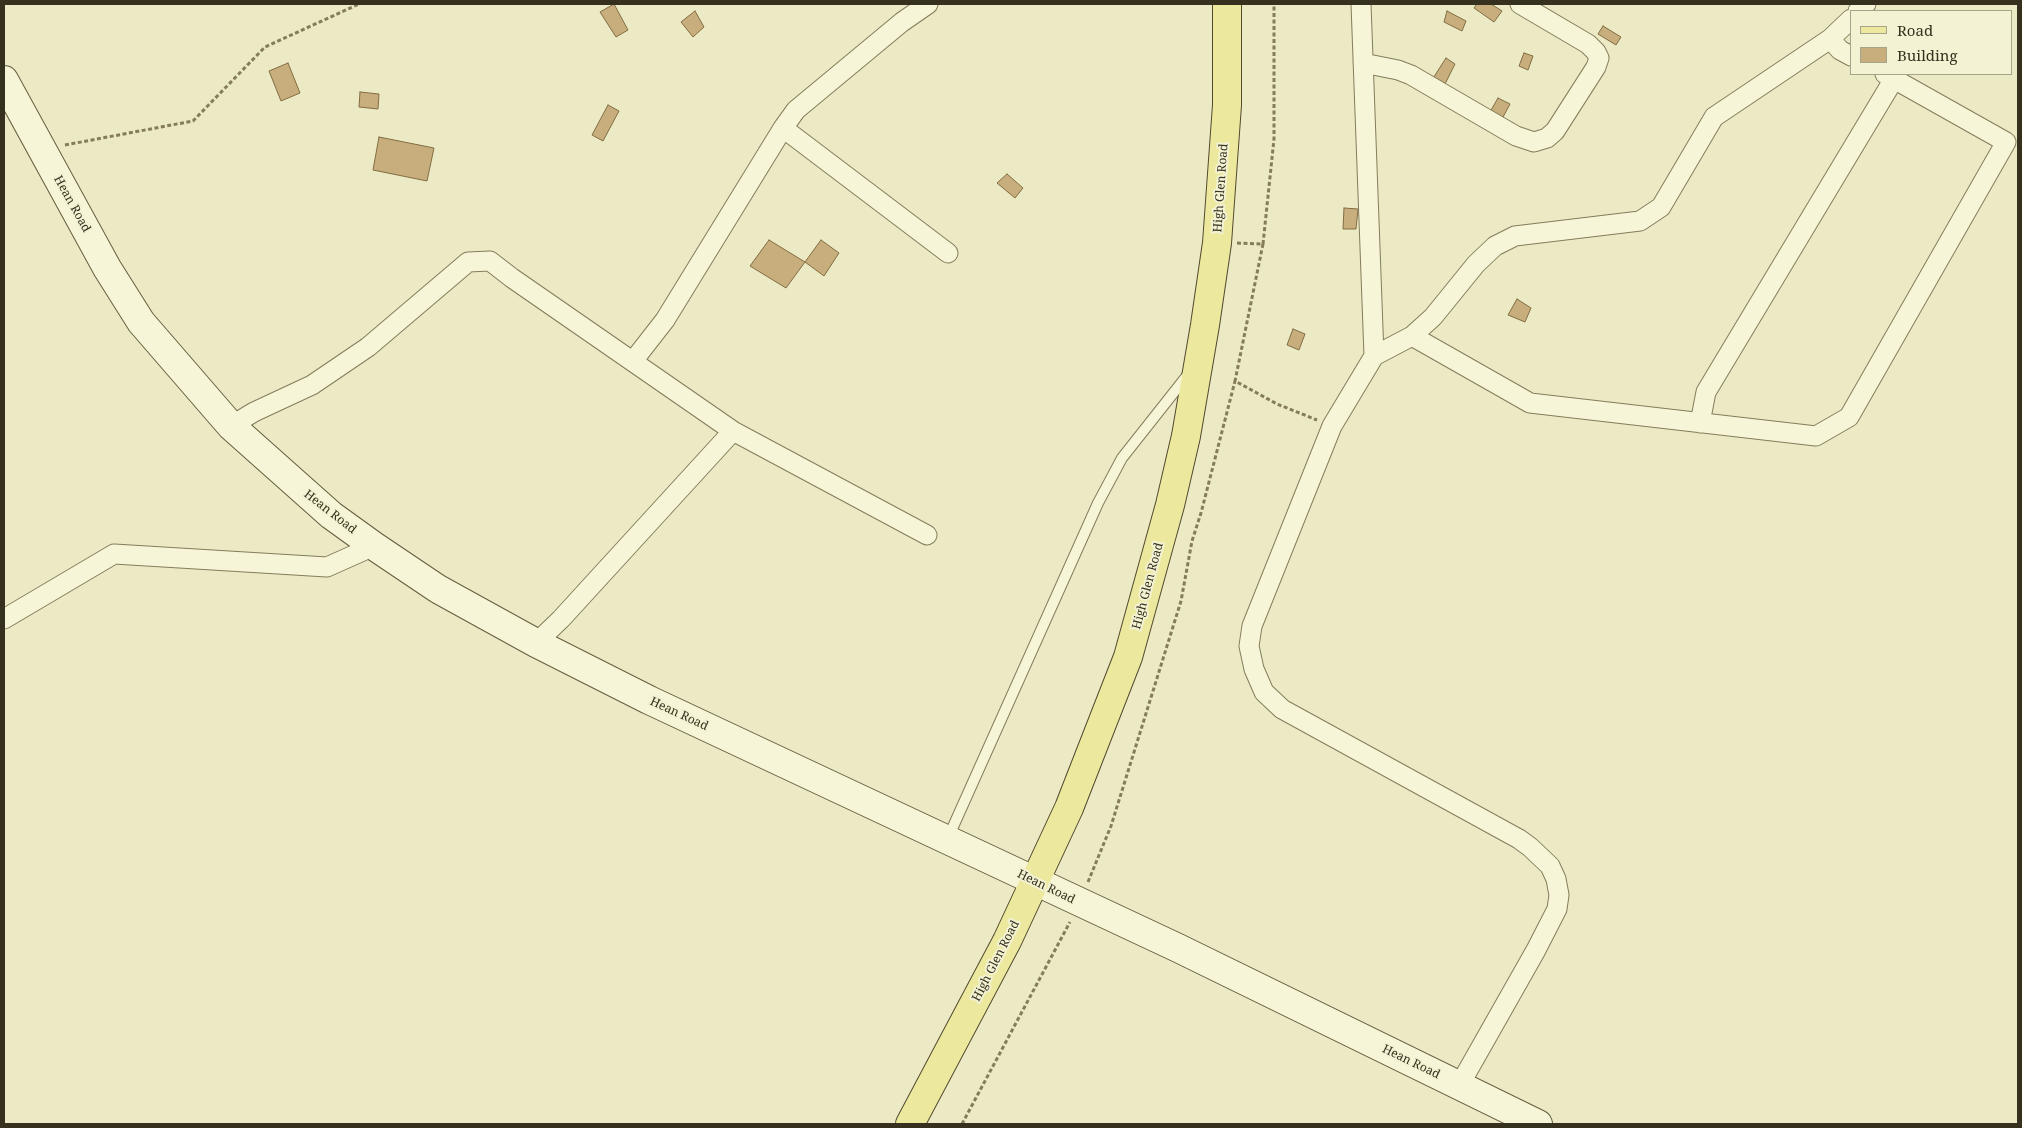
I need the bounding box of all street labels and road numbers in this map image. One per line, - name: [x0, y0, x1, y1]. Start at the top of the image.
- street label: High Glen Road: [1211, 143, 1231, 233]
- street label: Hean Road: [51, 173, 93, 235]
- street label: Hean Road: [301, 487, 359, 537]
- street label: High Glen Road: [1130, 541, 1166, 631]
- street label: Hean Road: [648, 694, 710, 734]
- street label: Hean Road: [1015, 867, 1077, 907]
- street label: High Glen Road: [969, 918, 1023, 1004]
- street label: Hean Road: [1380, 1042, 1442, 1082]

